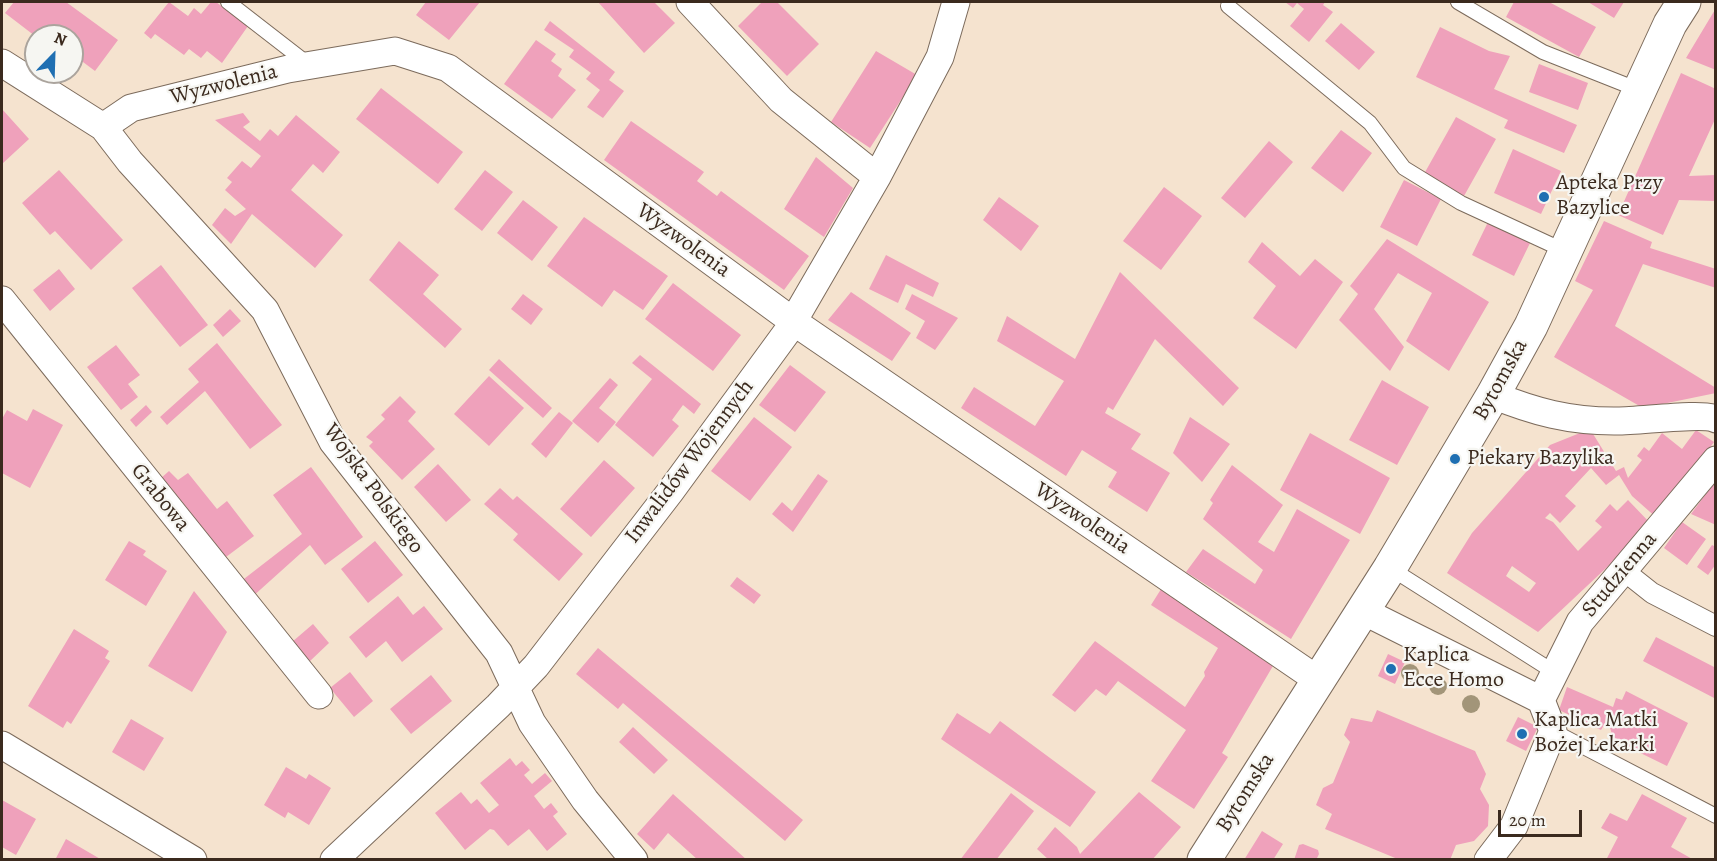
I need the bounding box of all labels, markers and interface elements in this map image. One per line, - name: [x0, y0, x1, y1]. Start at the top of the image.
- north arrow: [24, 24, 84, 84]
- text: N: [51, 27, 70, 52]
- street label: Wyzwolenia: [168, 59, 280, 111]
- place label: Apteka Przy Bazylice: [1556, 171, 1663, 222]
- marker: Apteka Przy Bazylice: [1537, 190, 1551, 204]
- street label: Wyzwolenia: [631, 198, 735, 284]
- street label: Bytomska: [1468, 335, 1534, 425]
- street label: Inwalidów Wojennych: [620, 375, 760, 549]
- street label: Wojska Polskiego: [317, 419, 429, 559]
- place label: Piekary Bazylika: [1467, 446, 1614, 472]
- marker: Piekary Bazylika: [1448, 452, 1462, 466]
- street label: Grabowa: [125, 459, 195, 537]
- street label: Wyzwolenia: [1029, 477, 1135, 561]
- street label: Studzienna: [1577, 527, 1663, 623]
- place label: Kaplica Ecce Homo: [1403, 643, 1504, 694]
- marker: Kaplica Ecce Homo: [1384, 662, 1398, 676]
- place label: Kaplica Matki Bożej Lekarki: [1534, 708, 1658, 760]
- marker: Kaplica Matki Bożej Lekarki: [1515, 727, 1529, 741]
- street label: Bytomska: [1211, 748, 1281, 838]
- scale bar: [1501, 798, 1585, 836]
- text: 20 m: [1509, 808, 1546, 832]

